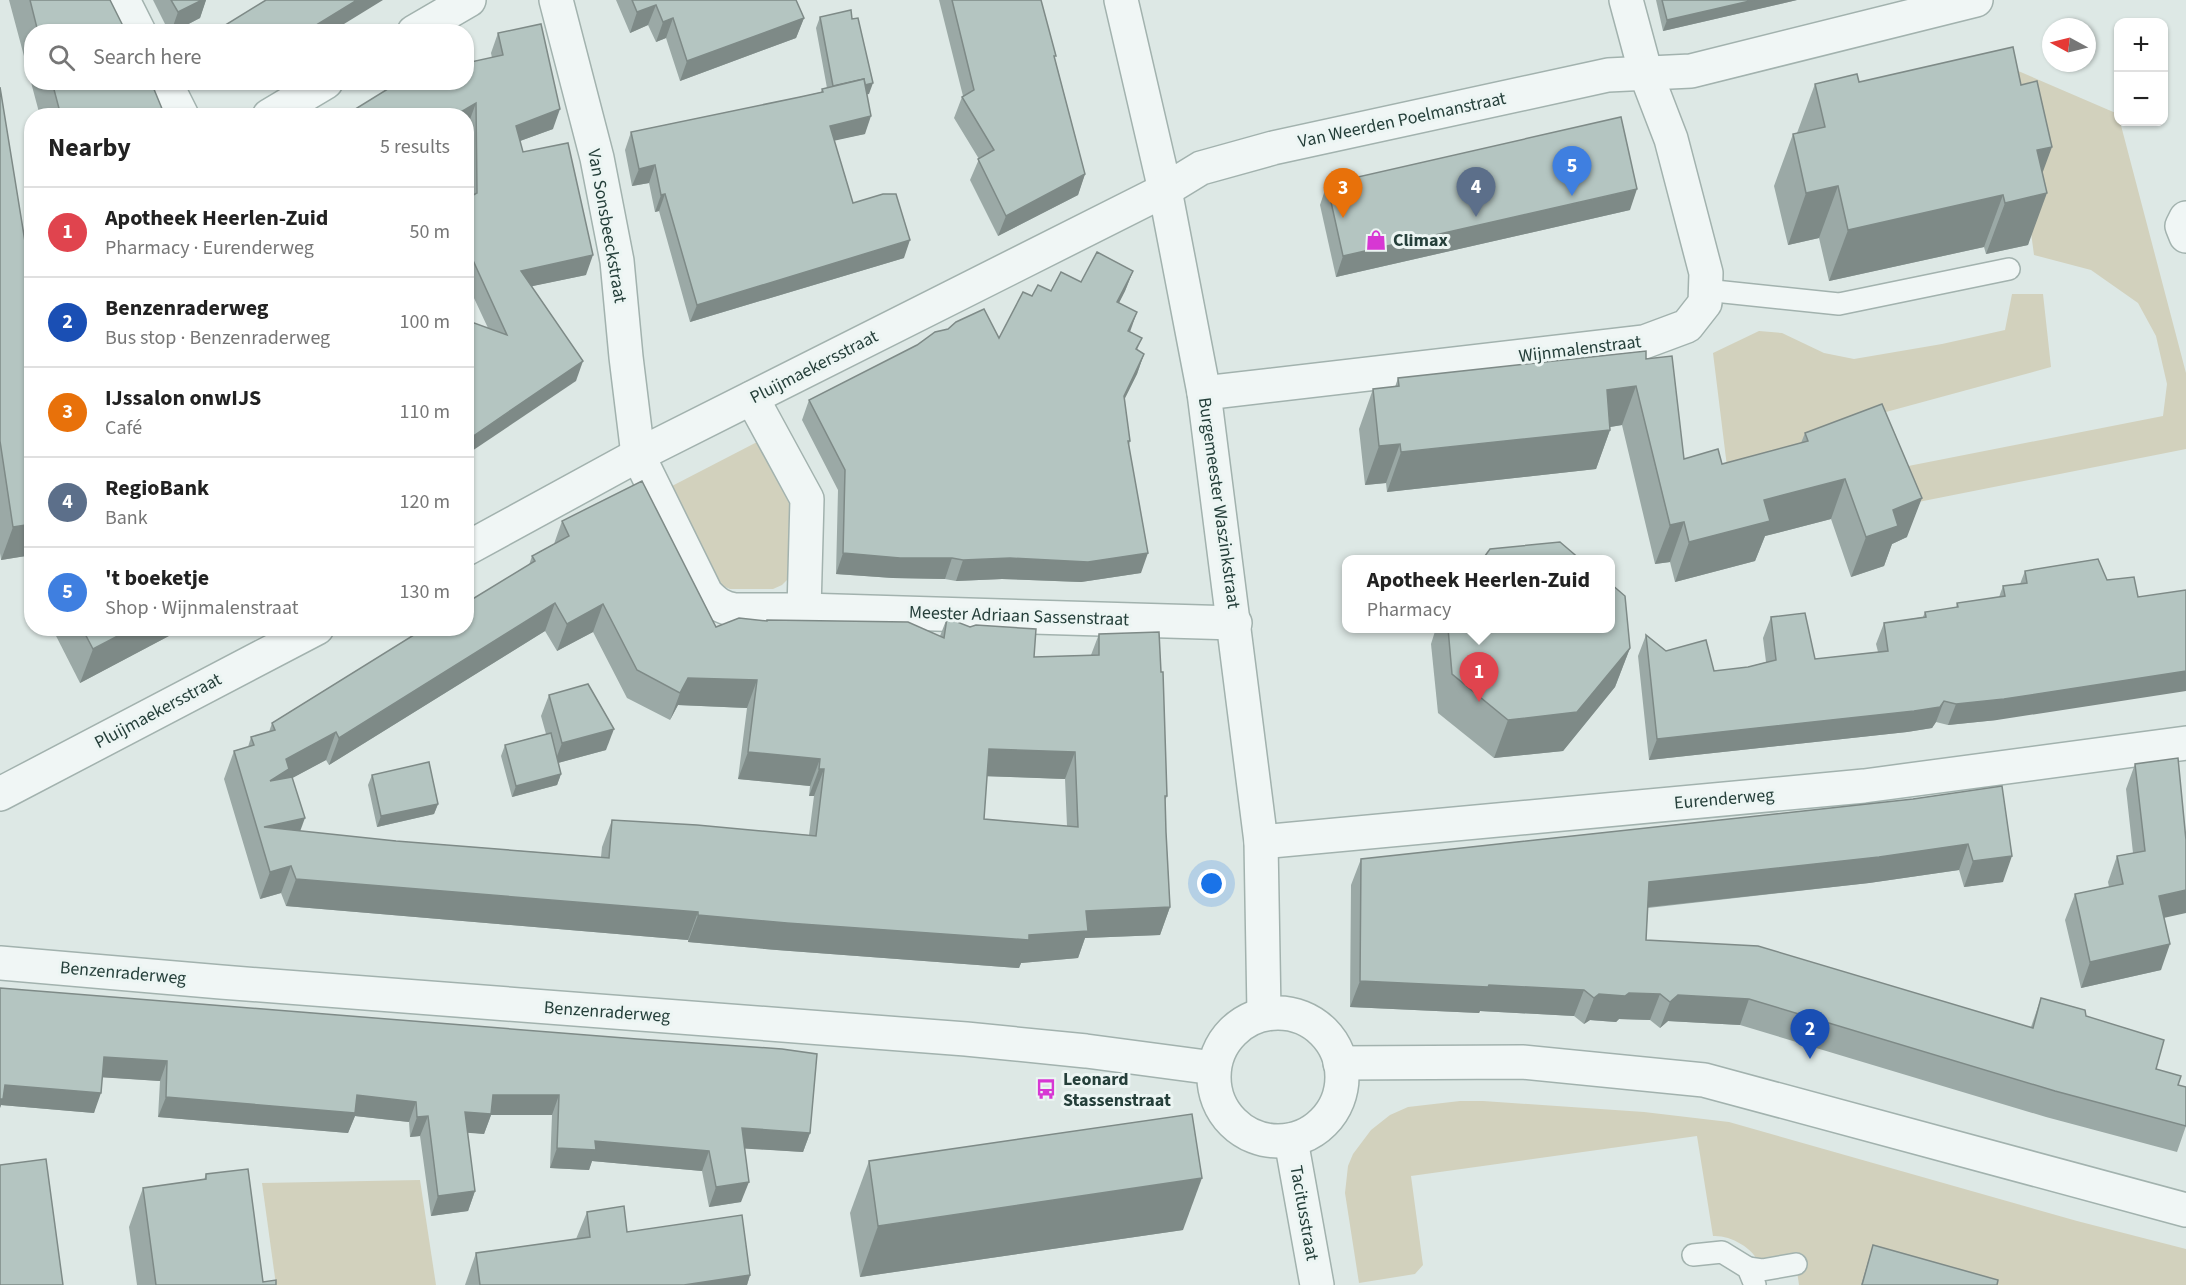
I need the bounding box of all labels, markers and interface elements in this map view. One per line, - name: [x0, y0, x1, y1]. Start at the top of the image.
- north arrow: [2042, 18, 2096, 72]
- map controls: [2114, 18, 2168, 126]
- button: +: [2114, 18, 2168, 72]
- search box: [24, 24, 474, 90]
- icon: search: [45, 41, 78, 74]
- text: Search here: [93, 41, 201, 73]
- button: −: [2114, 72, 2168, 126]
- street label: Van Weerden Poelmanstraat: [1296, 86, 1508, 154]
- text: Nearby: [48, 129, 131, 166]
- text: 5 results: [380, 133, 450, 161]
- pin: 5: [1552, 146, 1592, 196]
- street label: Van Sonsbeeckstraat: [581, 147, 633, 305]
- pin: 3: [1324, 168, 1362, 218]
- pin: 4: [1456, 168, 1496, 217]
- text: Apotheek Heerlen-Zuid: [105, 202, 328, 234]
- text: 1: [62, 218, 73, 246]
- text: 50 m: [410, 218, 450, 246]
- shop icon: Climax: [1364, 228, 1388, 252]
- place label: Climax: [1393, 228, 1448, 253]
- text: Pharmacy · Eurenderweg: [105, 234, 314, 262]
- text: Benzenraderweg: [105, 292, 269, 324]
- text: 2: [62, 308, 73, 336]
- text: 100 m: [400, 308, 450, 336]
- text: Bus stop · Benzenraderweg: [105, 324, 330, 352]
- street label: Pluijmaekersstraat: [746, 324, 882, 410]
- street label: Wijnmalenstraat: [1517, 329, 1643, 369]
- text: IJssalon onwIJS: [105, 382, 261, 414]
- street label: Burgemeester Waszinkstraat: [1192, 396, 1246, 610]
- text: 3: [62, 398, 73, 426]
- text: 110 m: [400, 398, 450, 426]
- text: Café: [105, 414, 142, 442]
- text: RegioBank: [105, 472, 209, 504]
- text: 4: [62, 488, 73, 516]
- text: 120 m: [400, 488, 450, 516]
- text: Bank: [105, 504, 148, 532]
- popup: [1342, 555, 1615, 633]
- text: 't boeketje: [105, 562, 209, 594]
- text: Apotheek Heerlen-Zuid: [1367, 564, 1590, 596]
- text: 5: [62, 578, 73, 606]
- text: 130 m: [400, 578, 450, 606]
- text: Shop · Wijnmalenstraat: [105, 594, 298, 622]
- text: Pharmacy: [1367, 596, 1451, 624]
- street label: Meester Adriaan Sassenstraat: [908, 600, 1130, 632]
- pin: 1: [1460, 652, 1498, 702]
- street label: Pluijmaekersstraat: [90, 667, 226, 755]
- street label: Eurenderweg: [1673, 782, 1775, 816]
- your location: [1197, 869, 1226, 898]
- street label: Benzenraderweg: [59, 955, 187, 991]
- street label: Benzenraderweg: [543, 995, 671, 1029]
- pin: 2: [1790, 1010, 1830, 1059]
- place label: Leonard Stassenstraat: [1063, 1067, 1171, 1113]
- bus stop icon: Leonard Stassenstraat: [1034, 1077, 1058, 1101]
- street label: Tacitusstraat: [1283, 1163, 1325, 1263]

